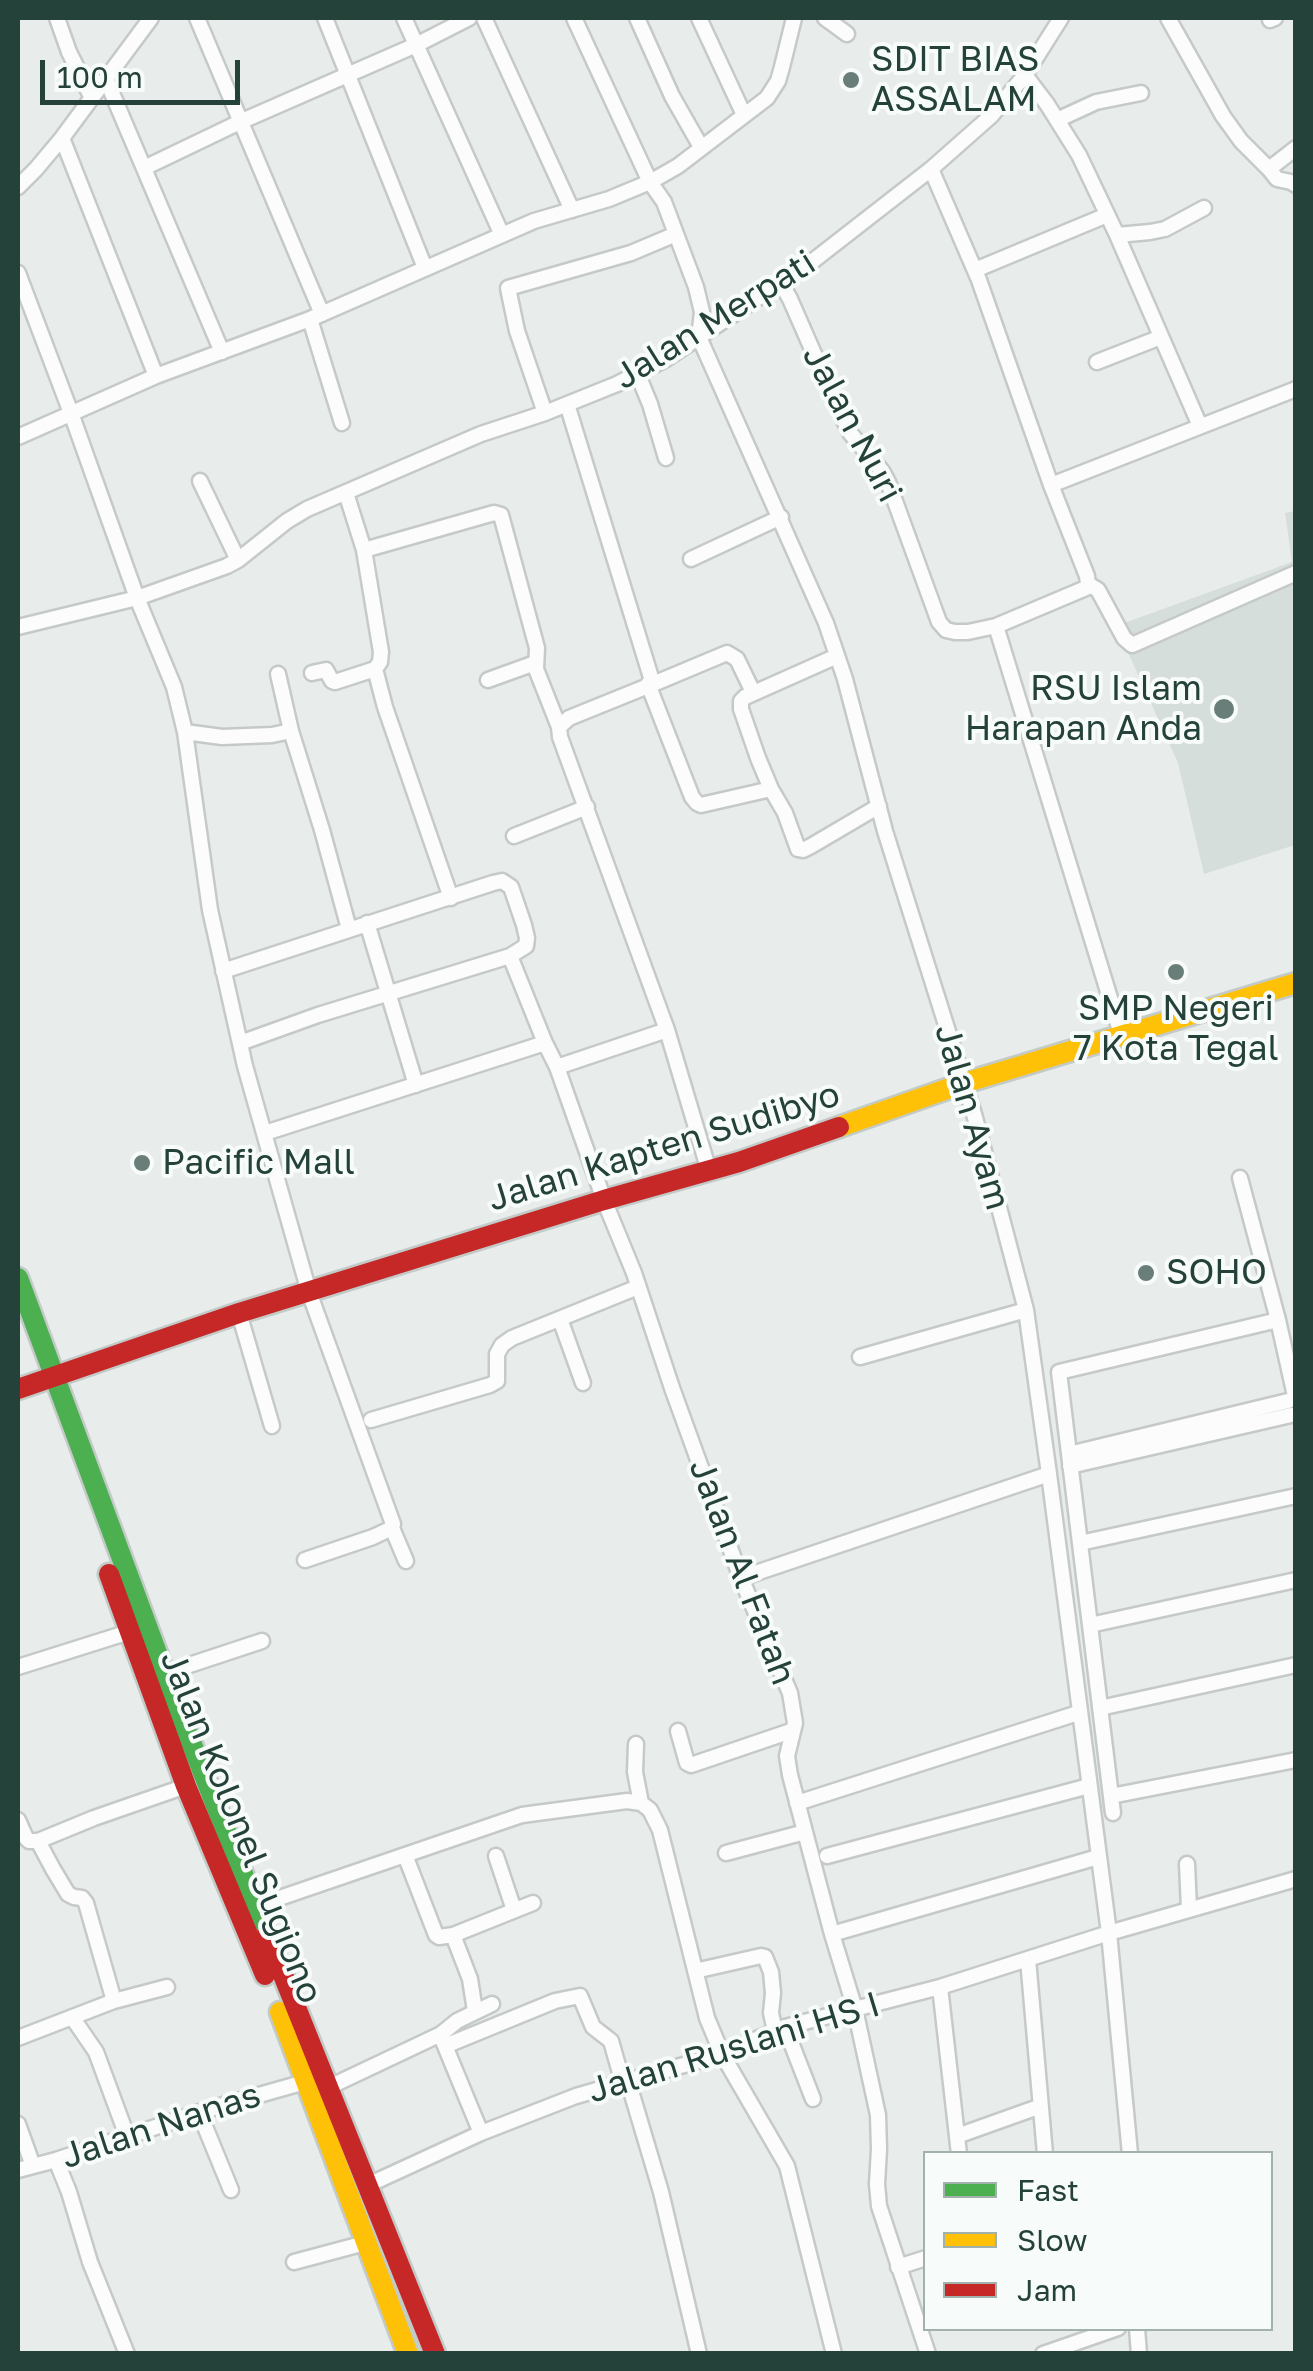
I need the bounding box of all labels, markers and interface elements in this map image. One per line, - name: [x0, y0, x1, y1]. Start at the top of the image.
- place label: SDIT BIAS ASSALAM: [871, 39, 1039, 121]
- scale bar: [45, 40, 245, 102]
- text: 100 m: [57, 59, 143, 95]
- marker: SDIT BIAS ASSALAM: [840, 69, 862, 91]
- street label: Jalan Merpati: [607, 242, 823, 398]
- street label: Jalan Nuri: [793, 339, 911, 509]
- place label: RSU Islam Harapan Anda: [965, 668, 1202, 750]
- marker: RSU Islam Harapan Anda: [1211, 696, 1237, 722]
- marker: SMP Negeri 7 Kota Tegal: [1165, 961, 1187, 983]
- place label: SMP Negeri 7 Kota Tegal: [1073, 988, 1279, 1070]
- street label: Jalan Ayam: [925, 1019, 1019, 1215]
- street label: Jalan Kapten Sudibyo: [483, 1074, 845, 1220]
- place label: Pacific Mall: [162, 1142, 355, 1184]
- marker: Pacific Mall: [131, 1152, 153, 1174]
- place label: SOHO: [1166, 1252, 1267, 1294]
- marker: SOHO: [1135, 1262, 1157, 1284]
- street label: Jalan Al Fatah: [680, 1453, 804, 1691]
- street label: Jalan Kolonel Sugiono: [151, 1645, 331, 2009]
- street label: Jalan Ruslani HS I: [583, 1984, 885, 2112]
- street label: Jalan Nanas: [56, 2074, 266, 2178]
- legend: [923, 2151, 1273, 2331]
- text: Fast: [1017, 2172, 1079, 2208]
- text: Slow: [1017, 2222, 1088, 2258]
- text: Jam: [1017, 2272, 1077, 2308]

